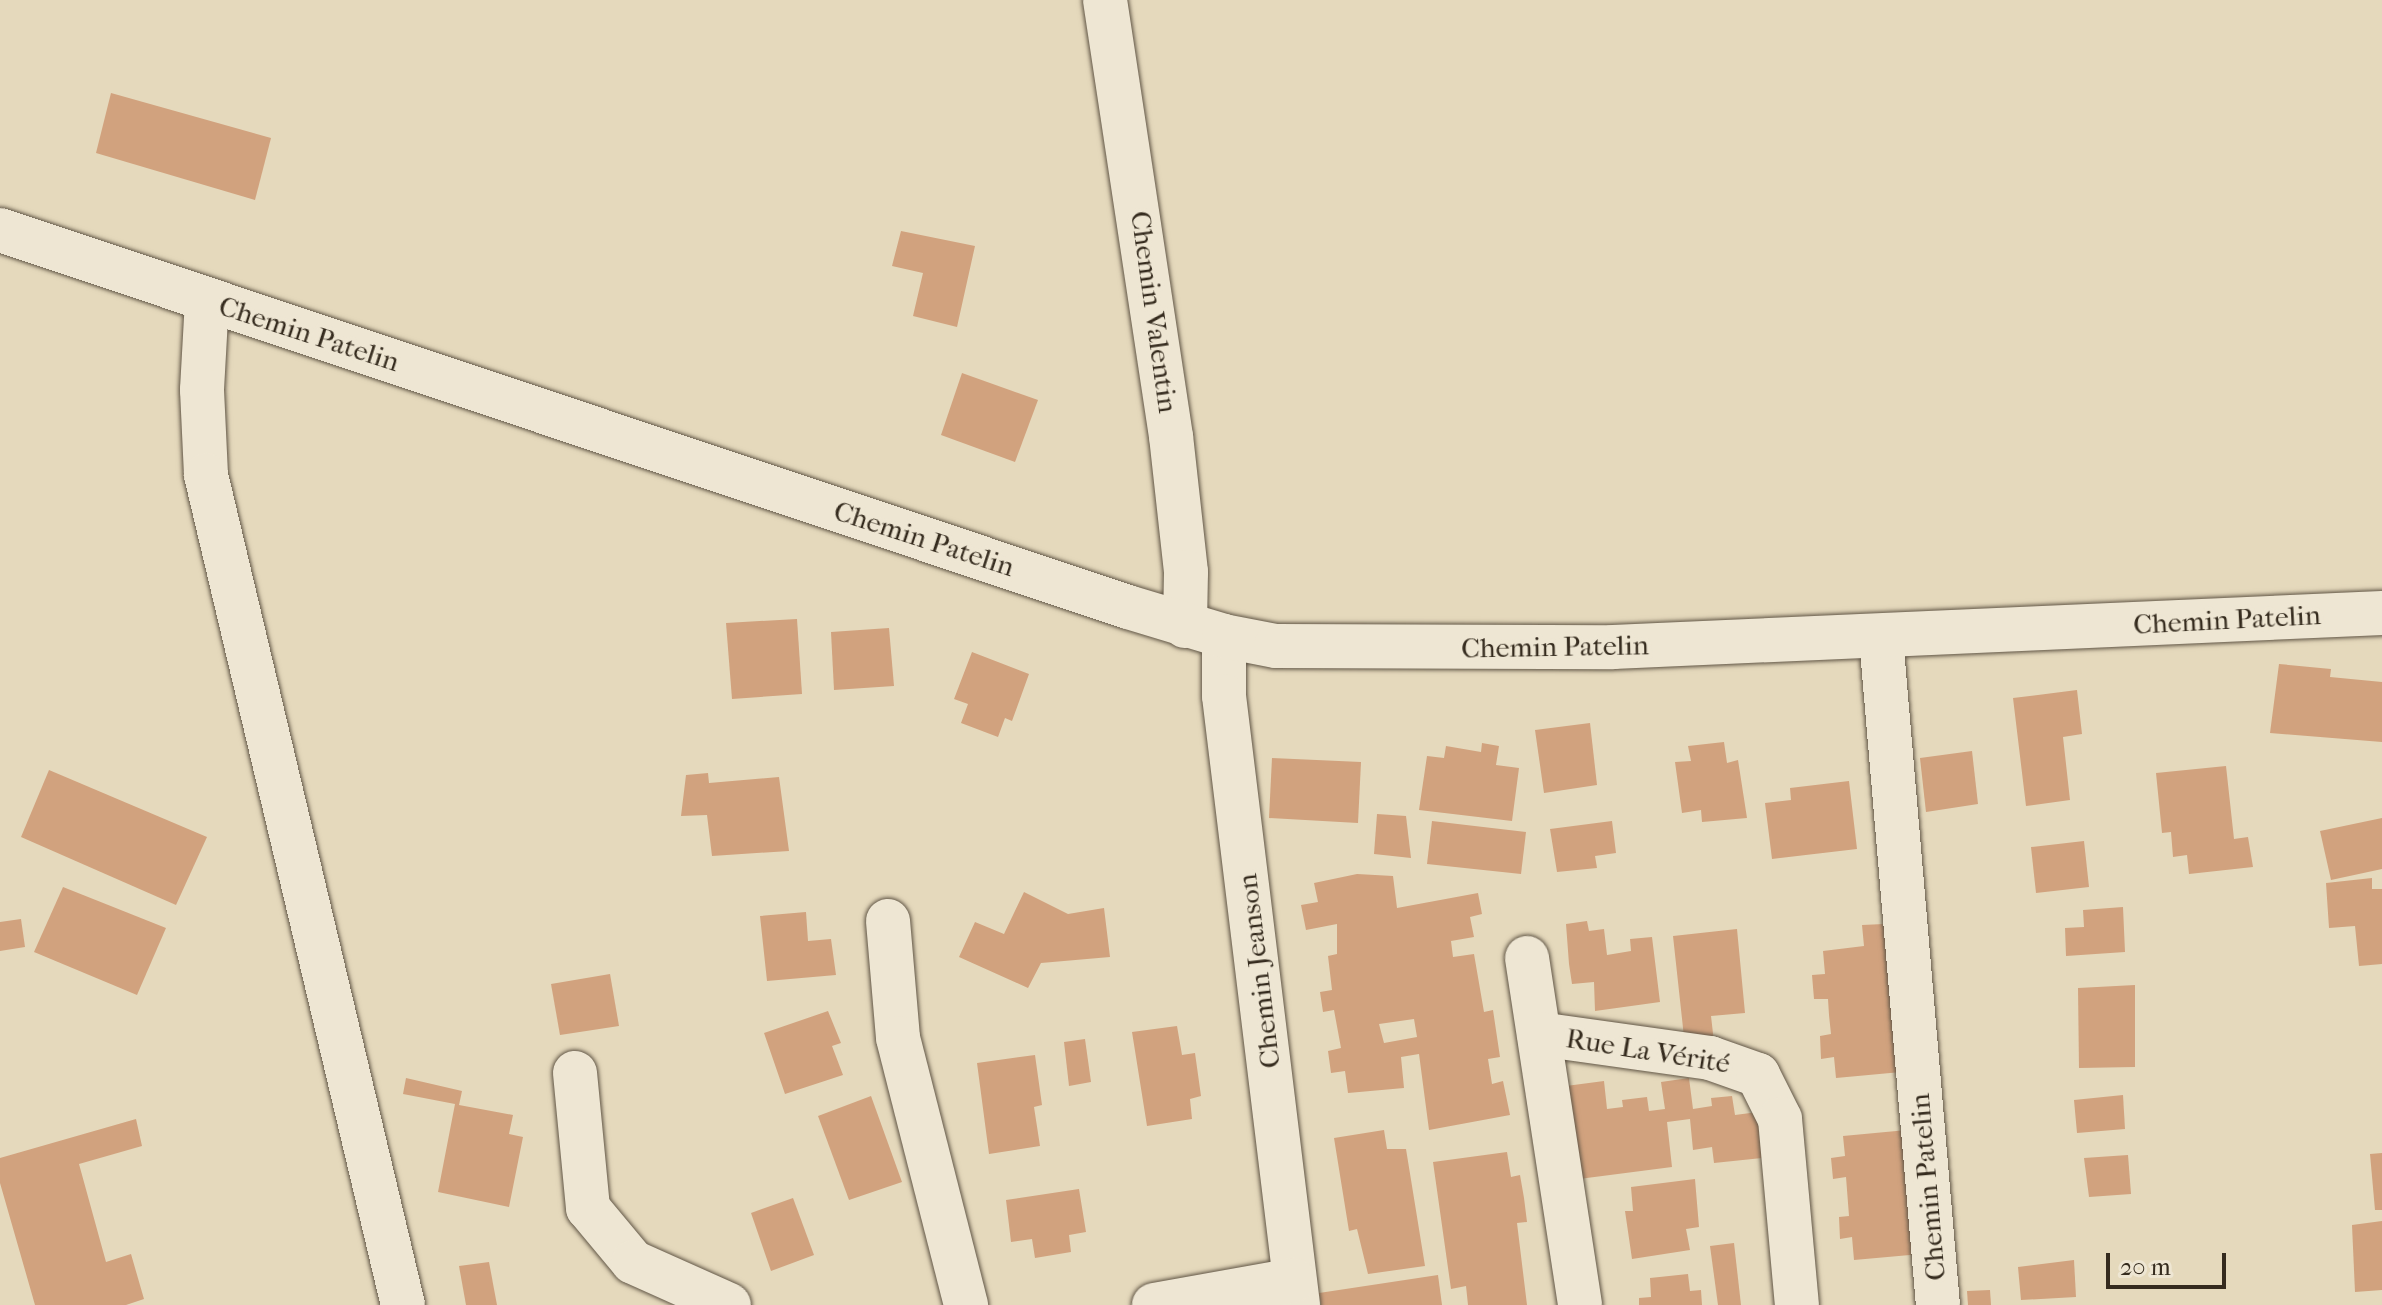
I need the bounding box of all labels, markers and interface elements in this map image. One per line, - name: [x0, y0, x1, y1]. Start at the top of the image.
- street label: Chemin Valentin: [1123, 209, 1185, 415]
- street label: Chemin Patelin: [215, 289, 403, 379]
- street label: Chemin Patelin: [830, 494, 1018, 584]
- street label: Chemin Patelin: [2132, 598, 2322, 642]
- street label: Chemin Patelin: [1461, 629, 1649, 665]
- street label: Chemin Jeanson: [1230, 872, 1288, 1070]
- street label: Rue La Vérité: [1564, 1021, 1732, 1081]
- street label: Chemin Patelin: [1903, 1092, 1953, 1282]
- scale bar: [2110, 1237, 2230, 1287]
- text: 20 m: [2120, 1253, 2171, 1281]

